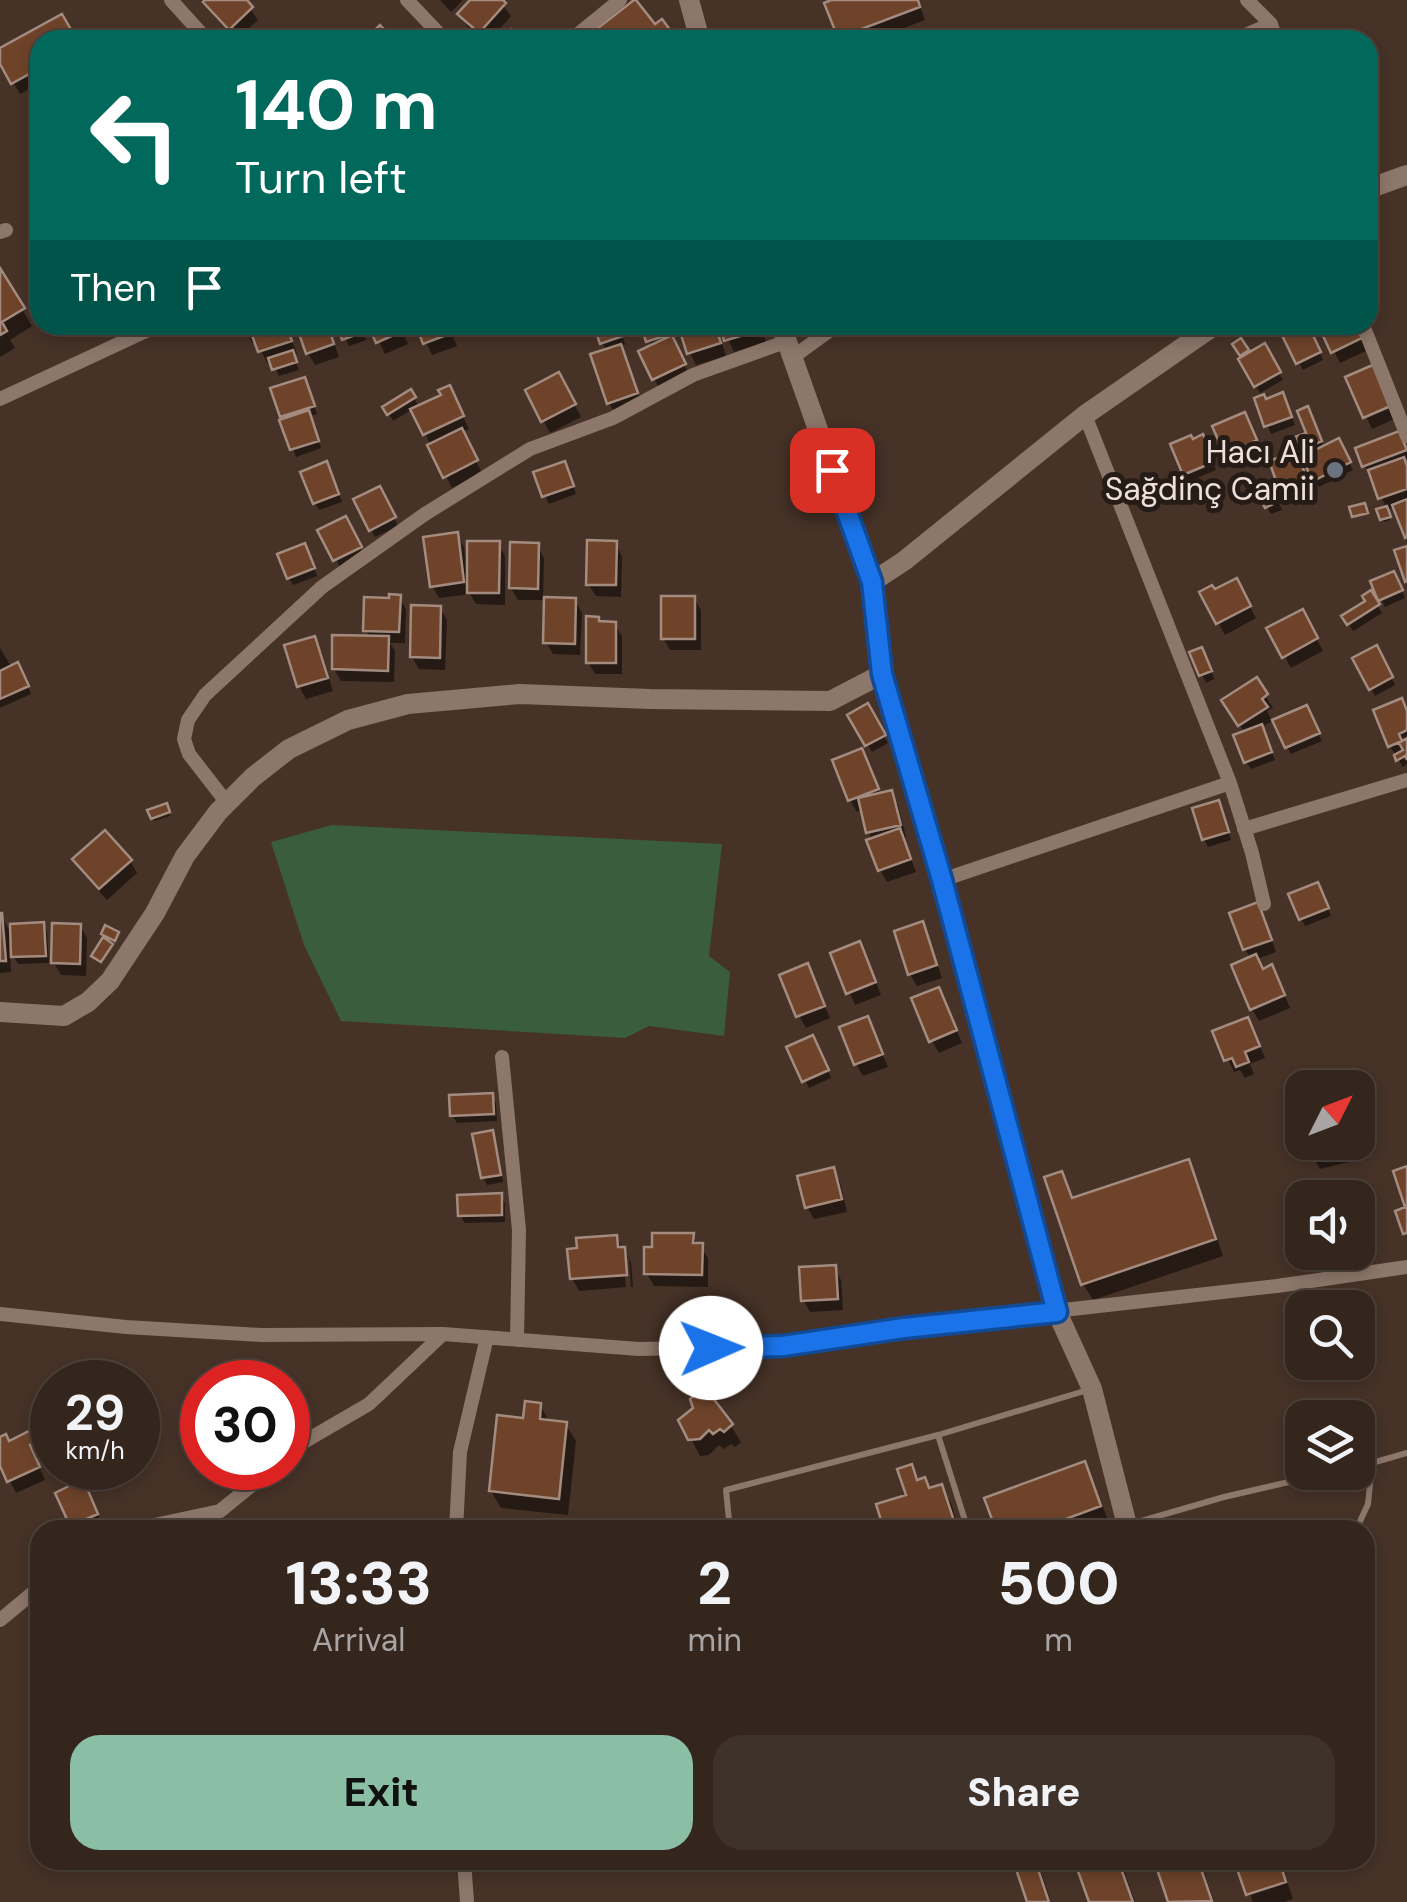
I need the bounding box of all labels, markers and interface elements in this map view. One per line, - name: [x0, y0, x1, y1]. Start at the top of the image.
- text: 140 m: [235, 60, 438, 151]
- icon: left: [70, 70, 200, 200]
- text: Turn left: [235, 148, 407, 207]
- icon: arrive: [177, 260, 232, 315]
- text: Then: [70, 263, 157, 313]
- pin: [790, 428, 875, 513]
- place label: Hacı Ali Sağdinç Camii: [1105, 431, 1315, 510]
- icon: arrive: [805, 443, 860, 498]
- marker: Hacı Ali Sağdinç Camii: [1324, 459, 1346, 481]
- north arrow: [1285, 1070, 1375, 1160]
- map controls: [1285, 1070, 1375, 1490]
- button: sound: [1285, 1180, 1375, 1270]
- button: search: [1285, 1290, 1375, 1380]
- position arrow: [659, 1296, 763, 1400]
- speed limit sign: 30: [180, 1360, 310, 1490]
- text: 29: [65, 1380, 125, 1446]
- button: layers: [1285, 1400, 1375, 1490]
- text: km/h: [65, 1434, 125, 1467]
- text: 13:33: [285, 1544, 432, 1623]
- text: 2: [697, 1544, 732, 1623]
- text: 500: [997, 1544, 1120, 1623]
- text: Arrival: [312, 1619, 405, 1661]
- text: min: [687, 1619, 742, 1661]
- text: m: [1044, 1619, 1073, 1661]
- button: Exit: [70, 1735, 693, 1850]
- button: Share: [713, 1735, 1335, 1850]

